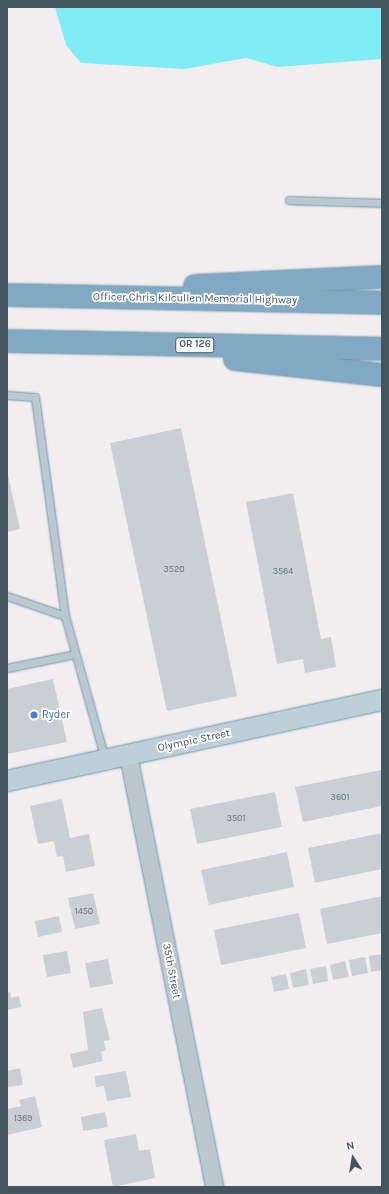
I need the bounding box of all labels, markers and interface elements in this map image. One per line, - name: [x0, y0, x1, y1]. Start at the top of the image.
- street label: Officer Chris Kilcullen Memorial Highway: [93, 291, 297, 307]
- road number: OR 126: [175, 337, 215, 353]
- house number: 3520: [164, 564, 184, 574]
- house number: 3564: [273, 566, 293, 576]
- place label: Ryder: [42, 708, 70, 722]
- marker: Ryder: [29, 710, 39, 720]
- street label: Olympic Street: [157, 727, 231, 755]
- house number: 3601: [331, 792, 349, 802]
- house number: 3501: [227, 813, 245, 823]
- house number: 1450: [75, 906, 93, 916]
- street label: 35th Street: [159, 942, 183, 1000]
- house number: 1369: [14, 1113, 32, 1123]
- north arrow: [333, 1138, 373, 1178]
- text: N: [345, 1139, 356, 1153]

